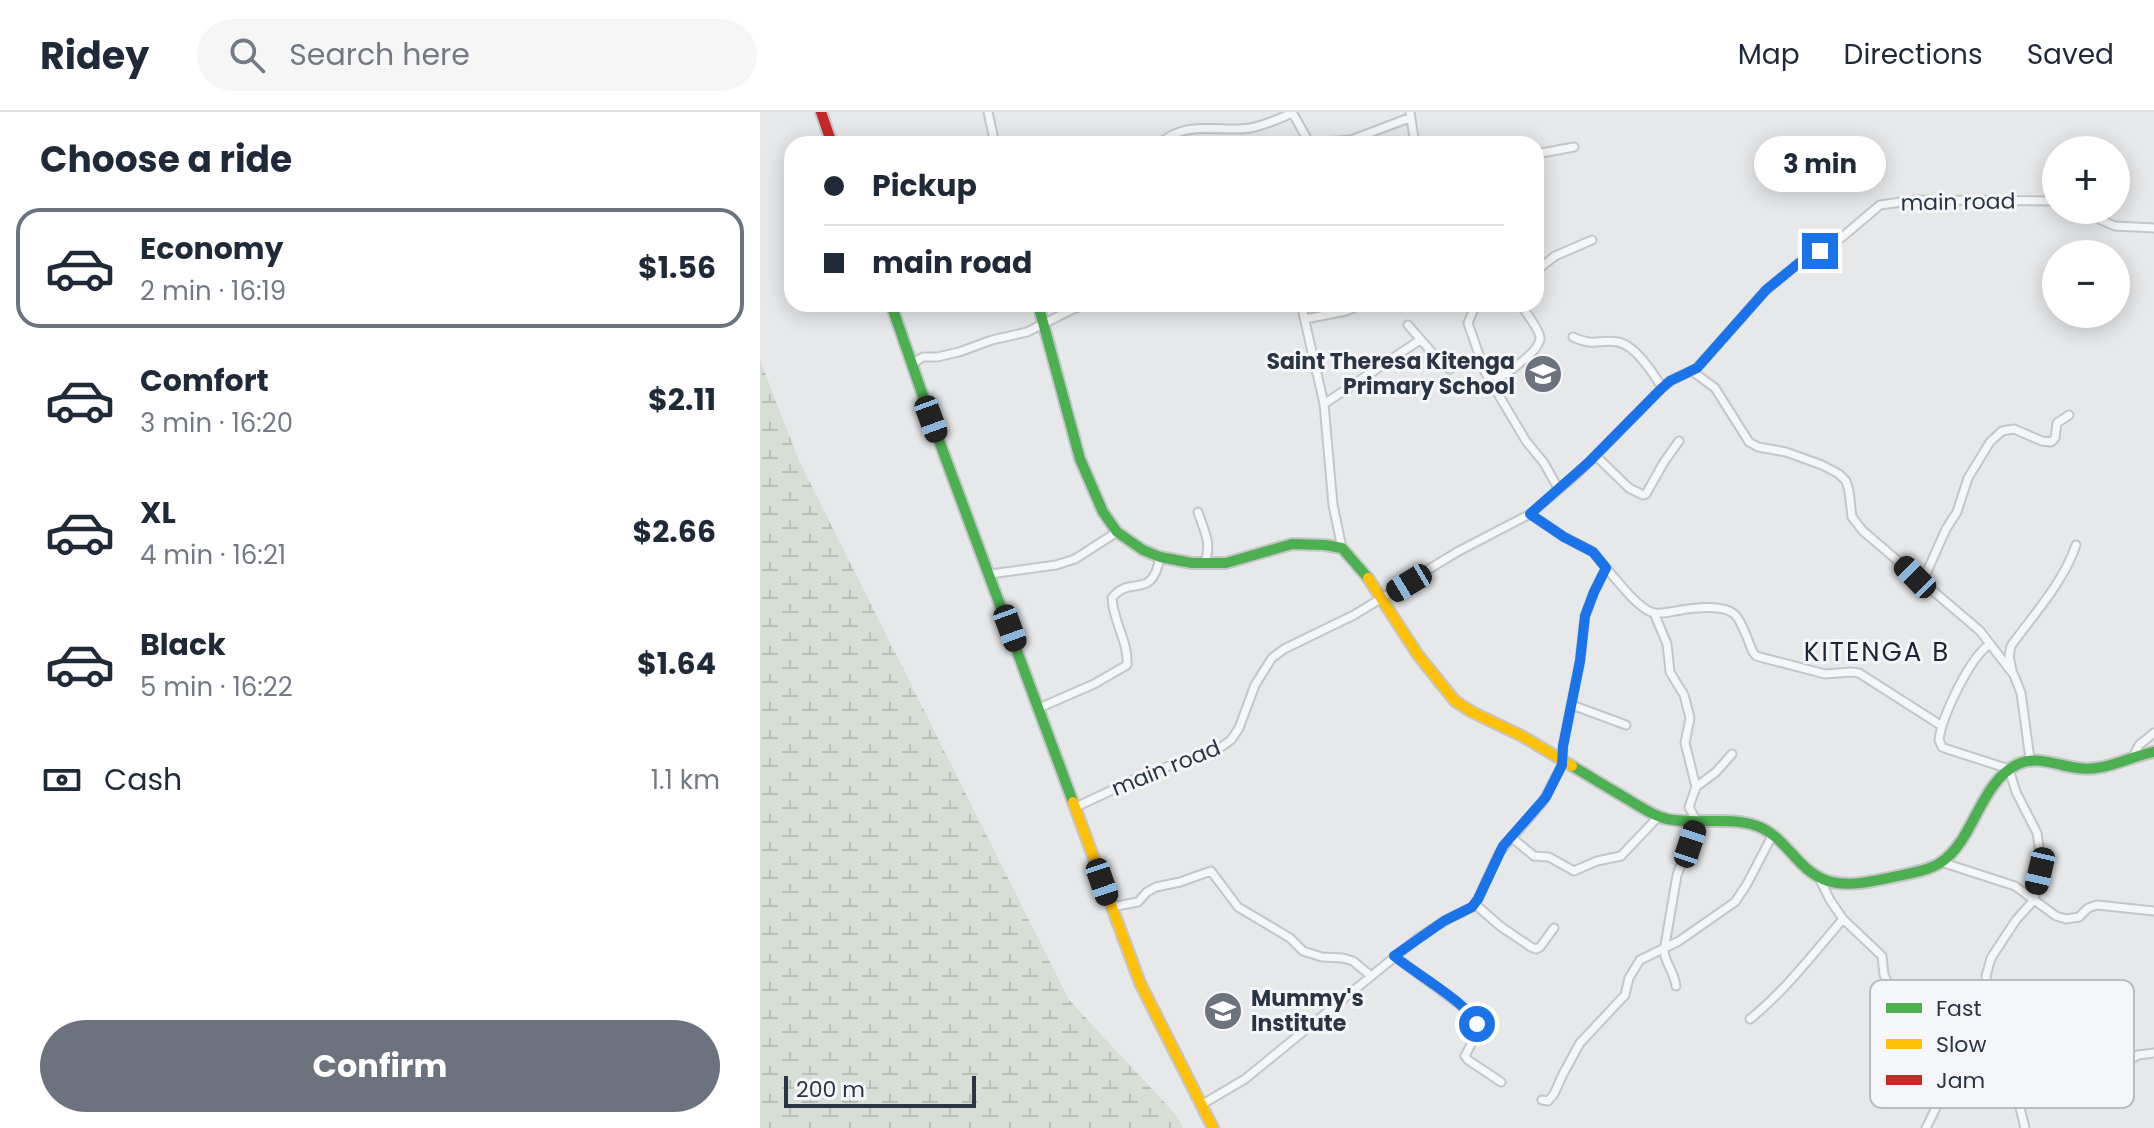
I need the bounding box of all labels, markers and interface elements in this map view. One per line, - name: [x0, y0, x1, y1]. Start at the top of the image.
- search box: [197, 19, 757, 91]
- text: Ridey: [40, 29, 149, 82]
- icon: search: [225, 33, 269, 77]
- text: Search here: [289, 33, 470, 76]
- text: Map: [1738, 35, 1800, 74]
- text: Directions: [1844, 35, 1983, 74]
- text: Saved: [2027, 35, 2114, 74]
- text: Choose a ride: [40, 134, 292, 185]
- callout: 3 min: [1754, 135, 1886, 191]
- map controls: [2042, 136, 2130, 328]
- button: +: [2042, 136, 2130, 224]
- text: 3 min: [1783, 146, 1857, 182]
- text: Pickup: [872, 164, 977, 207]
- street label: main road: [1900, 185, 2016, 219]
- text: Economy: [140, 227, 284, 270]
- icon: car: [44, 232, 116, 304]
- route end: [1802, 233, 1838, 269]
- button: −: [2042, 240, 2130, 328]
- text: main road: [872, 241, 1032, 284]
- text: $1.56: [638, 246, 716, 289]
- text: 2 min · 16:19: [140, 273, 286, 309]
- place label: Saint Theresa Kitenga Primary School: [1266, 346, 1515, 402]
- school or university icon: Saint Theresa Kitenga Primary School: [1522, 353, 1564, 395]
- text: Comfort: [140, 359, 269, 402]
- icon: car: [44, 364, 116, 436]
- text: $2.11: [648, 378, 716, 421]
- car: [912, 392, 950, 446]
- text: 3 min · 16:20: [140, 405, 293, 441]
- text: XL: [140, 491, 176, 534]
- icon: car: [44, 496, 116, 568]
- text: $2.66: [632, 510, 716, 553]
- text: 4 min · 16:21: [140, 537, 286, 573]
- car: [1890, 552, 1940, 602]
- car: [1382, 560, 1436, 606]
- car: [991, 601, 1029, 655]
- text: Black: [140, 623, 226, 666]
- icon: car: [44, 628, 116, 700]
- district label: KITENGA B: [1804, 634, 1950, 670]
- text: $1.64: [637, 642, 716, 685]
- text: 5 min · 16:22: [140, 669, 293, 705]
- street label: main road: [1107, 732, 1225, 804]
- icon: cash: [40, 758, 84, 802]
- text: Cash: [104, 758, 182, 801]
- text: 1.1 km: [651, 762, 720, 798]
- car: [1671, 817, 1709, 871]
- car: [2023, 845, 2057, 897]
- car: [1083, 855, 1121, 909]
- legend: [1870, 980, 2134, 1108]
- place label: Mummy's Institute: [1251, 983, 1364, 1039]
- school or university icon: Mummy's Institute: [1202, 990, 1244, 1032]
- text: Fast: [1936, 993, 1981, 1024]
- route start: [1459, 1006, 1495, 1042]
- button: Confirm: [40, 1020, 720, 1112]
- text: Slow: [1936, 1029, 1986, 1060]
- text: Jam: [1936, 1065, 1985, 1096]
- scale bar: [784, 1072, 976, 1108]
- text: 200 m: [796, 1074, 865, 1105]

